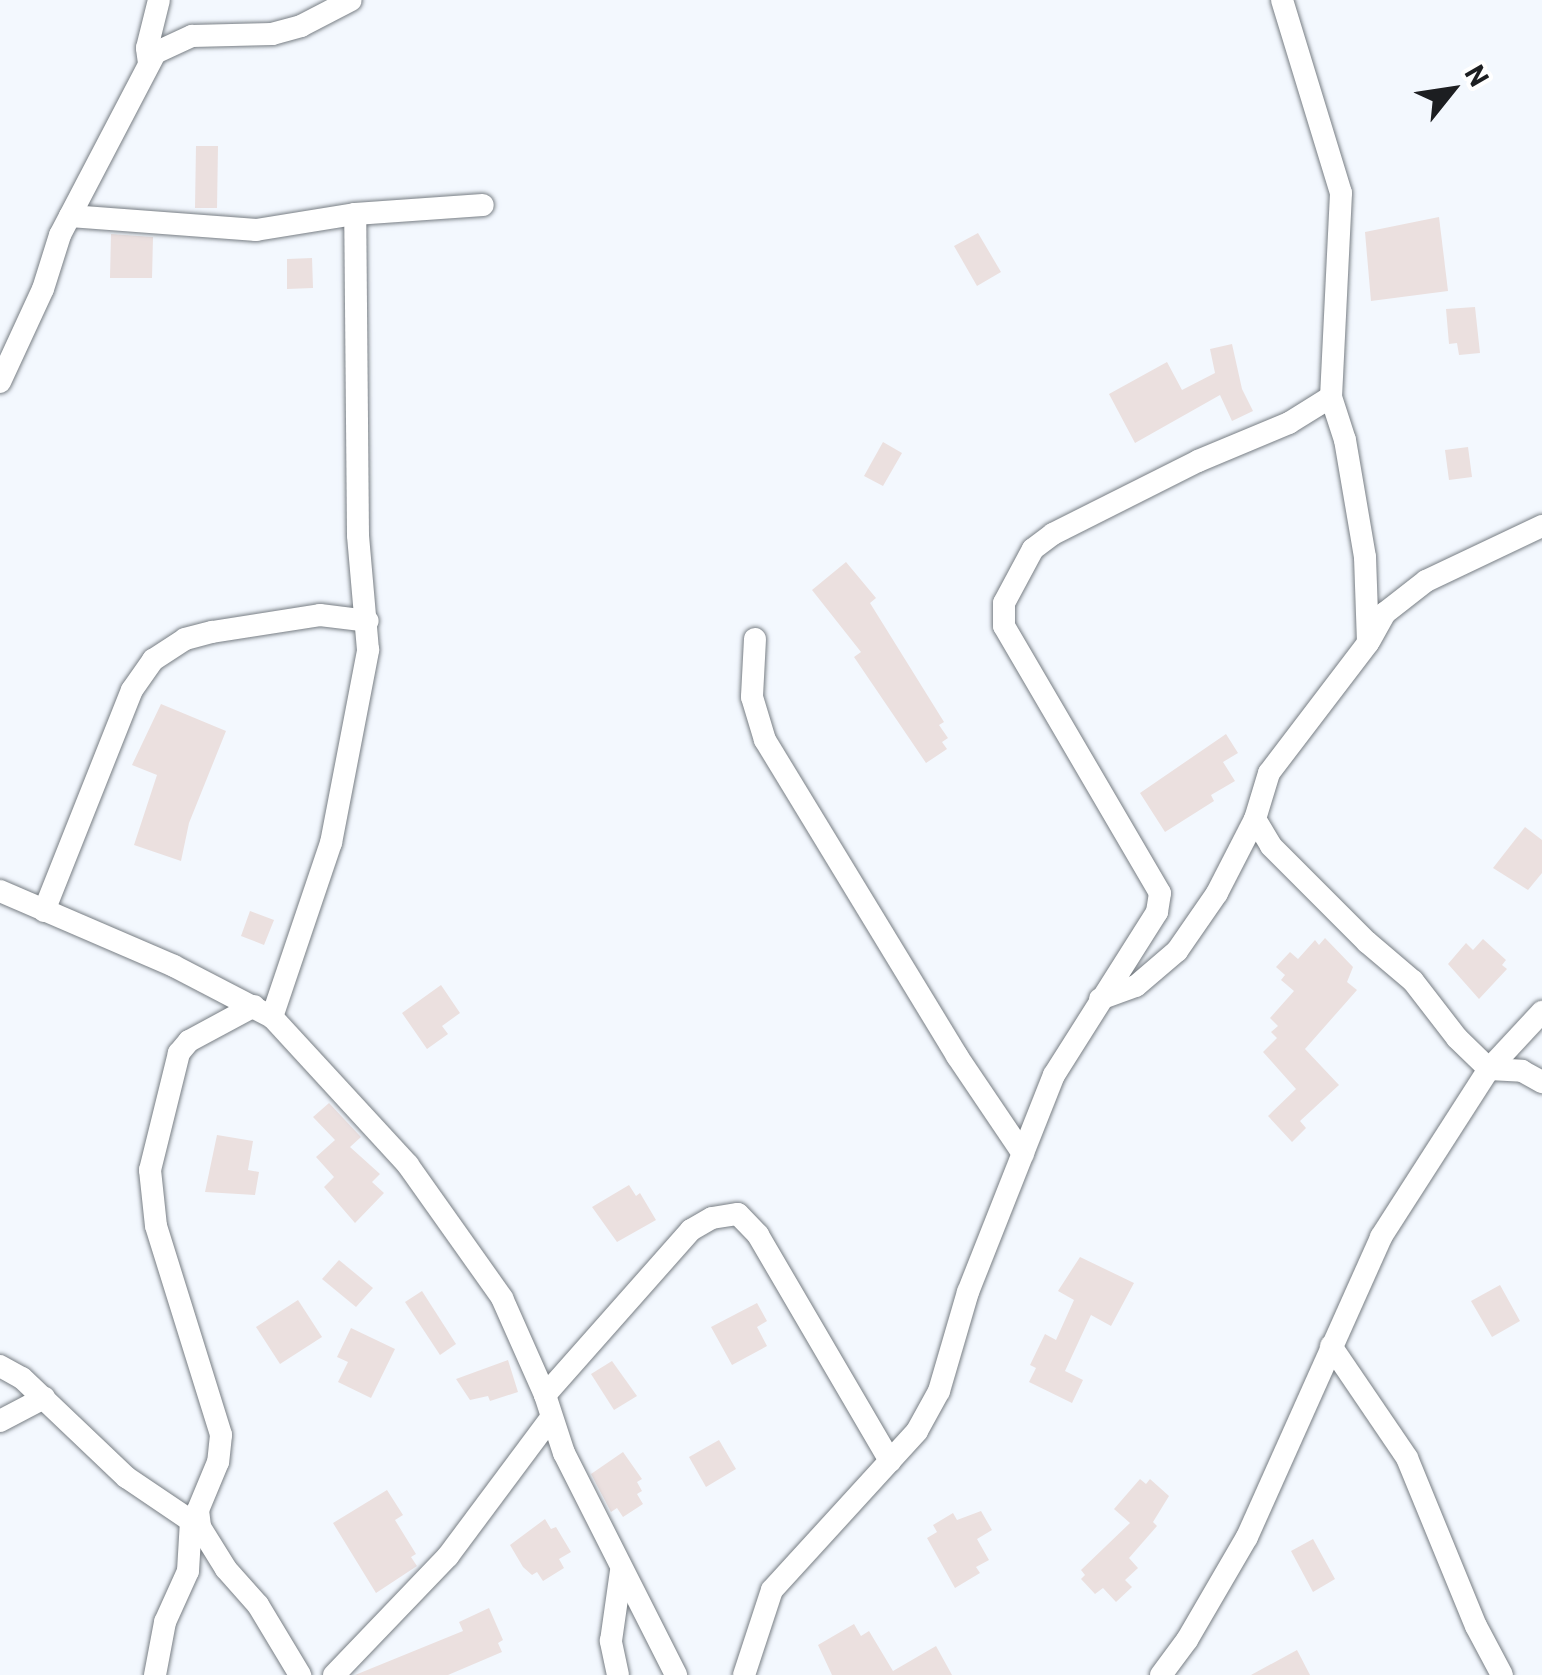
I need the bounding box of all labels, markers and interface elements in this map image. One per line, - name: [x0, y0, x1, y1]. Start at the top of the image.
- north arrow: [1402, 40, 1502, 140]
- text: N: [1459, 58, 1497, 92]

